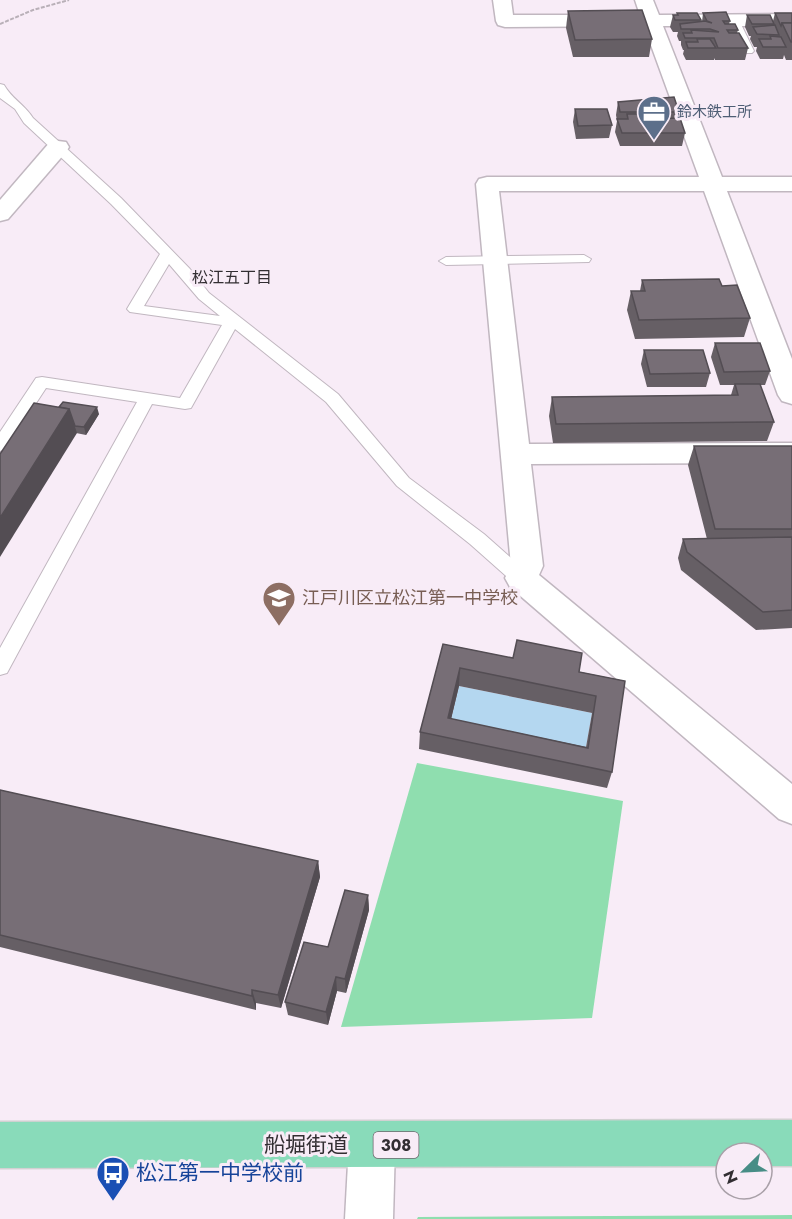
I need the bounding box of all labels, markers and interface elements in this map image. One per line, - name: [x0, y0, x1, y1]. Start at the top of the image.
- office icon: 鈴木鉄工所: [636, 94, 672, 141]
- place label: 鈴木鉄工所: [677, 101, 752, 123]
- district label: 松江五丁目: [192, 266, 272, 289]
- school or university icon: 江戸川区立松江第一中学校: [261, 580, 297, 627]
- place label: 江戸川区立松江第一中学校: [302, 585, 518, 611]
- street label: 船堀街道: [264, 1130, 348, 1160]
- road number: 308: [374, 1132, 418, 1158]
- north arrow: [714, 1141, 774, 1201]
- bus stop icon: 松江第一中学校前: [95, 1155, 131, 1202]
- place label: 松江第一中学校前: [136, 1158, 304, 1188]
- text: N: [718, 1166, 744, 1187]

